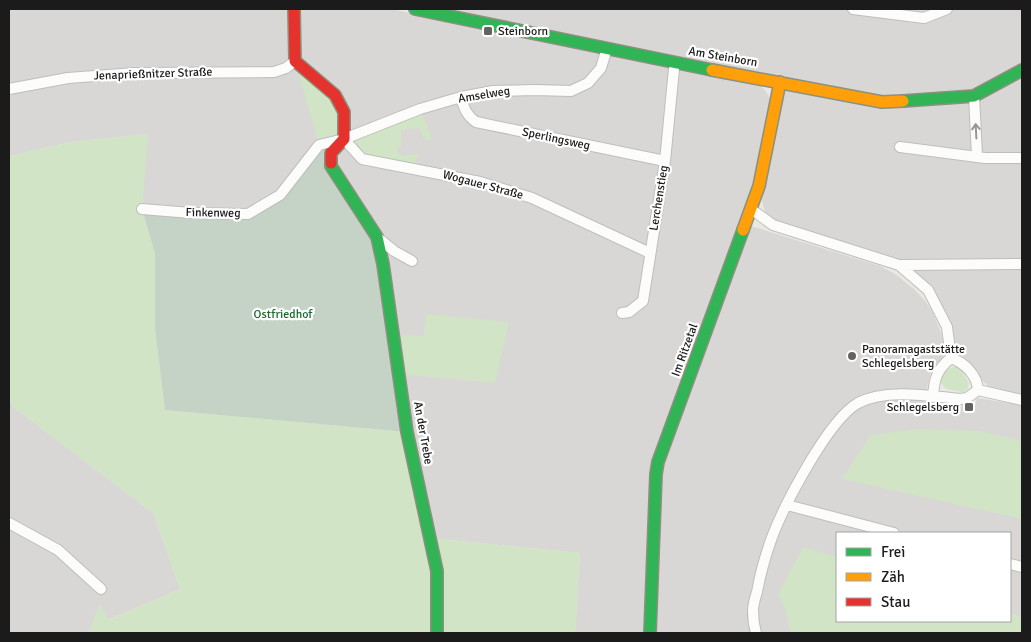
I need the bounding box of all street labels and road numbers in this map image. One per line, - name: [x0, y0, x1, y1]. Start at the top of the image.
- street label: Am Steinborn: [687, 44, 759, 70]
- street label: Jenaprießnitzer Straße: [93, 64, 213, 84]
- street label: Amselweg: [457, 83, 511, 107]
- street label: Sperlingsweg: [521, 124, 591, 154]
- street label: Lerchenstieg: [646, 164, 672, 232]
- street label: Wogauer Straße: [441, 167, 525, 203]
- street label: Finkenweg: [185, 205, 241, 221]
- street label: Im Ritzetal: [668, 321, 702, 379]
- street label: An der Trebe: [410, 400, 436, 466]

